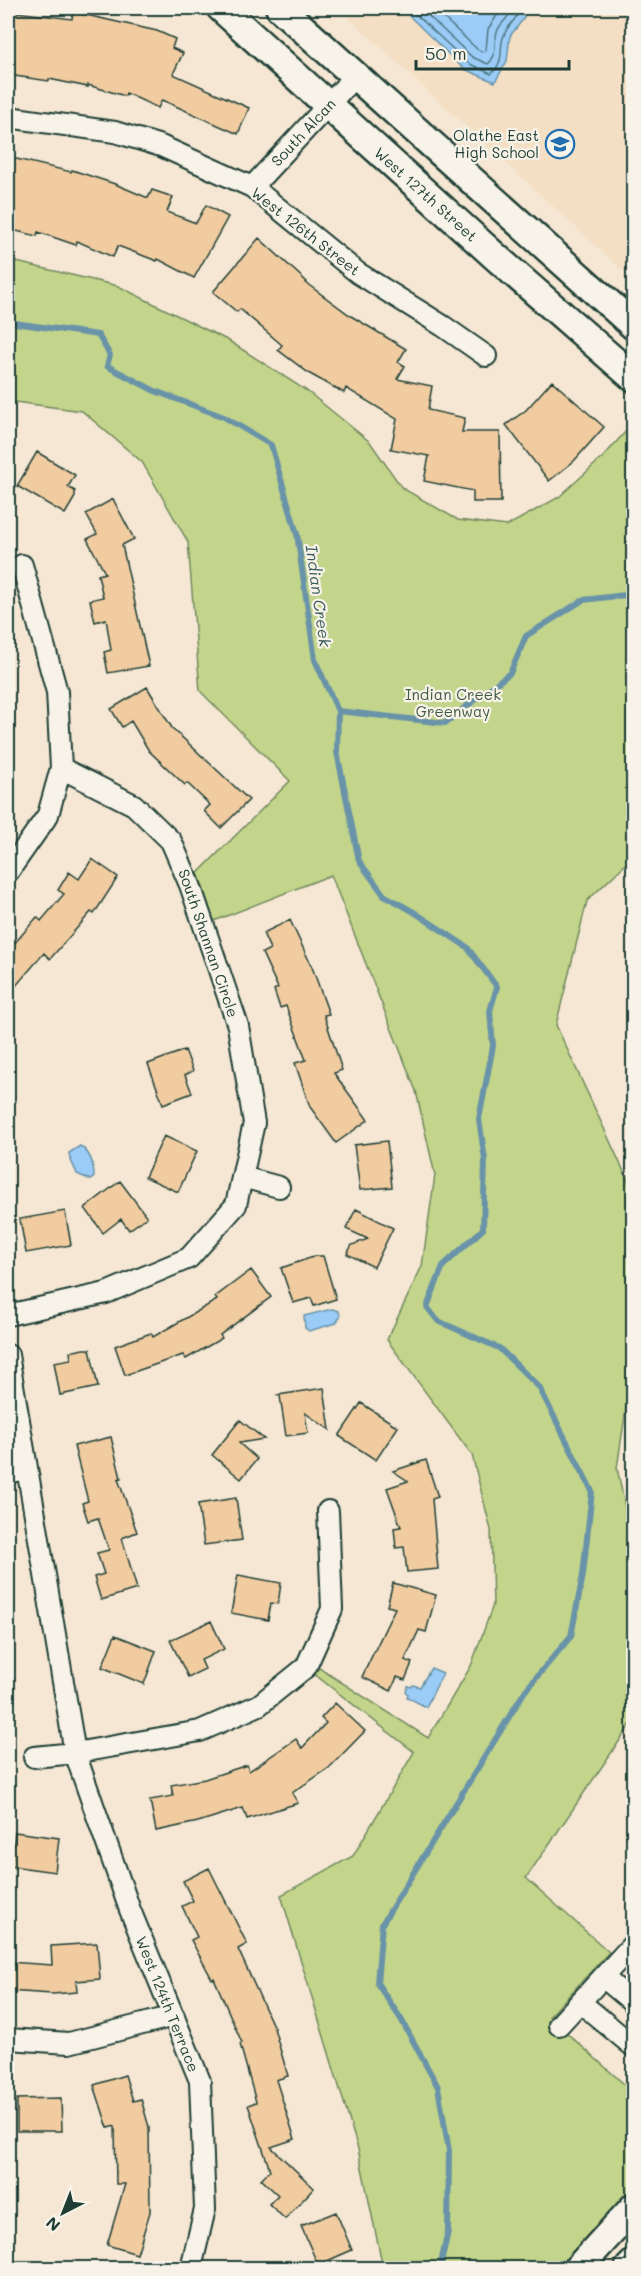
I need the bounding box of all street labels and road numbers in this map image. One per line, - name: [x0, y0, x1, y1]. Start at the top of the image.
- street label: South Alcan: [266, 94, 340, 170]
- street label: West 127th Street: [370, 142, 482, 246]
- street label: West 126th Street: [247, 182, 365, 280]
- street label: South Shannan Circle: [174, 866, 244, 1020]
- street label: West 124th Terrace: [132, 1933, 204, 2075]

